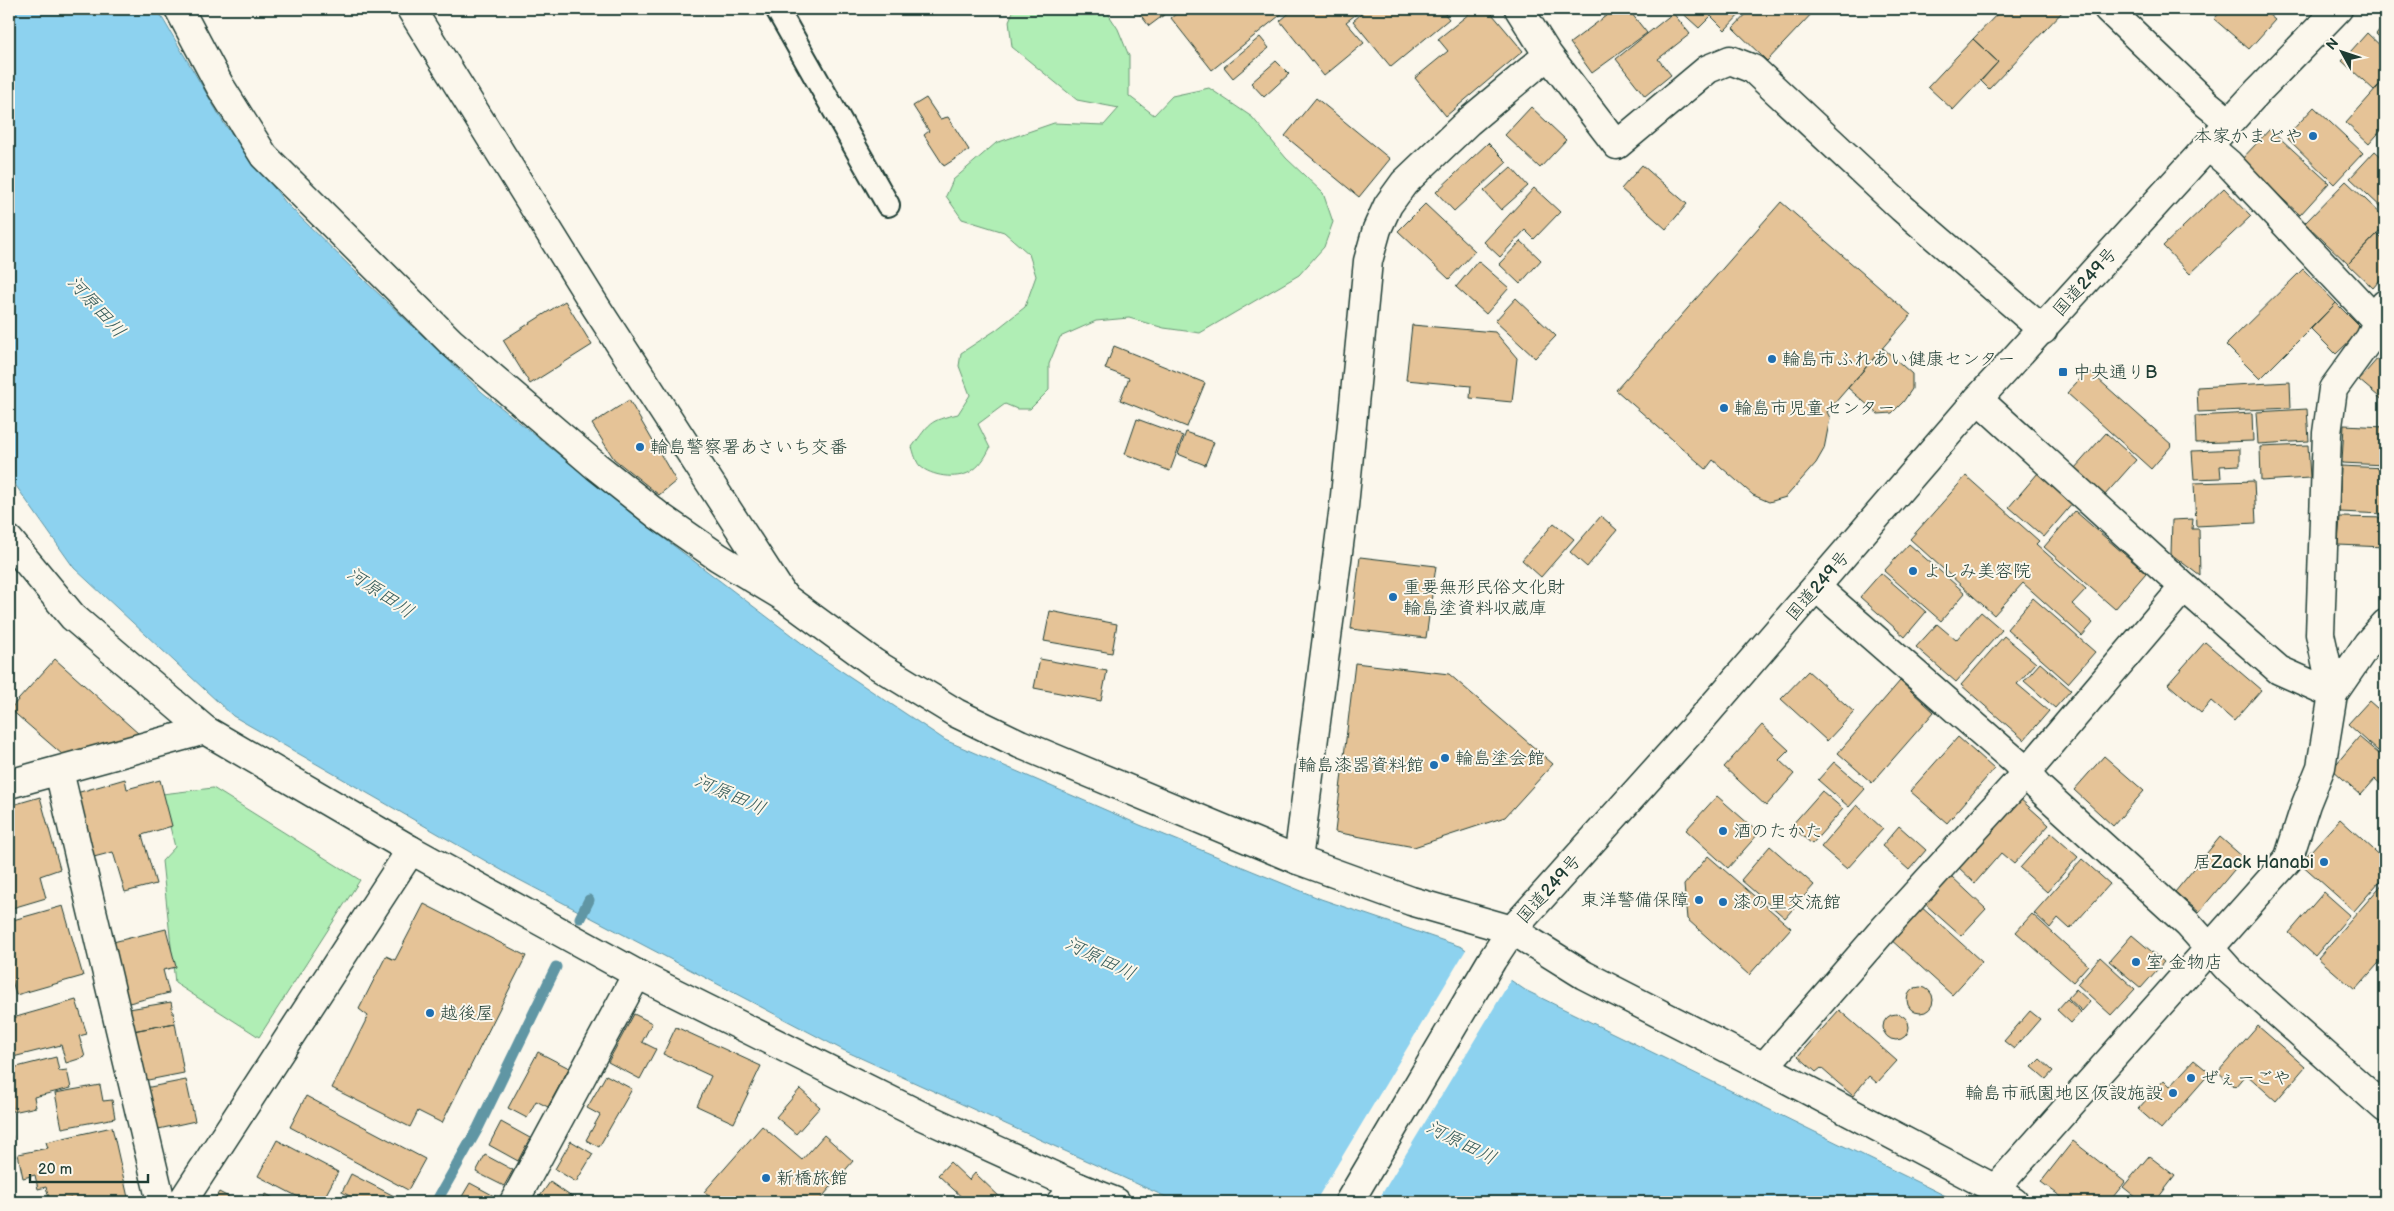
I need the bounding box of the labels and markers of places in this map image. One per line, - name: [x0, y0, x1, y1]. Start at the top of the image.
- place label: 本家かまどや: [2194, 126, 2303, 147]
- marker: 本家かまどや: [2307, 130, 2319, 142]
- place label: 輪島市ふれあい健康センター: [1782, 349, 2015, 370]
- marker: 輪島市ふれあい健康センター: [1766, 353, 1778, 365]
- place label: 中央通りB: [2073, 362, 2157, 383]
- marker: 中央通りB: [2057, 366, 2069, 378]
- place label: 輪島市児童センター: [1734, 398, 1895, 419]
- marker: 輪島市児童センター: [1718, 402, 1730, 414]
- place label: 輪島警察署あさいち交番: [650, 437, 847, 458]
- marker: 輪島警察署あさいち交番: [634, 441, 646, 453]
- place label: よしみ美容院: [1923, 561, 2031, 582]
- marker: よしみ美容院: [1907, 565, 1919, 577]
- place label: 重要無形民俗文化財 輪島塗資料収蔵庫: [1403, 577, 1565, 619]
- marker: 重要無形民俗文化財 輪島塗資料収蔵庫: [1387, 591, 1399, 603]
- place label: 輪島塗会館: [1455, 748, 1545, 769]
- marker: 輪島塗会館: [1439, 752, 1451, 764]
- place label: 輪島漆器資料館: [1298, 755, 1424, 776]
- marker: 輪島漆器資料館: [1428, 759, 1440, 771]
- place label: 酒のたかた: [1733, 821, 1823, 842]
- marker: 酒のたかた: [1717, 825, 1729, 837]
- place label: 居Zack Hanabi: [2193, 852, 2314, 873]
- marker: 居Zack Hanabi: [2318, 856, 2330, 868]
- place label: 東洋警備保障: [1581, 890, 1689, 911]
- place label: 漆の里交流館: [1733, 892, 1841, 913]
- marker: 東洋警備保障: [1693, 894, 1705, 906]
- marker: 漆の里交流館: [1717, 896, 1729, 908]
- place label: 室 金物店: [2146, 952, 2223, 973]
- marker: 室 金物店: [2130, 956, 2142, 968]
- place label: 越後屋: [440, 1003, 494, 1024]
- marker: 越後屋: [424, 1007, 436, 1019]
- place label: ぜぇーごや: [2201, 1068, 2291, 1089]
- marker: ぜぇーごや: [2185, 1072, 2197, 1084]
- place label: 輪島市祇園地区仮設施設: [1965, 1083, 2163, 1104]
- marker: 輪島市祇園地区仮設施設: [2167, 1087, 2179, 1099]
- place label: 新橋旅館: [776, 1168, 848, 1189]
- marker: 新橋旅館: [760, 1172, 772, 1184]

